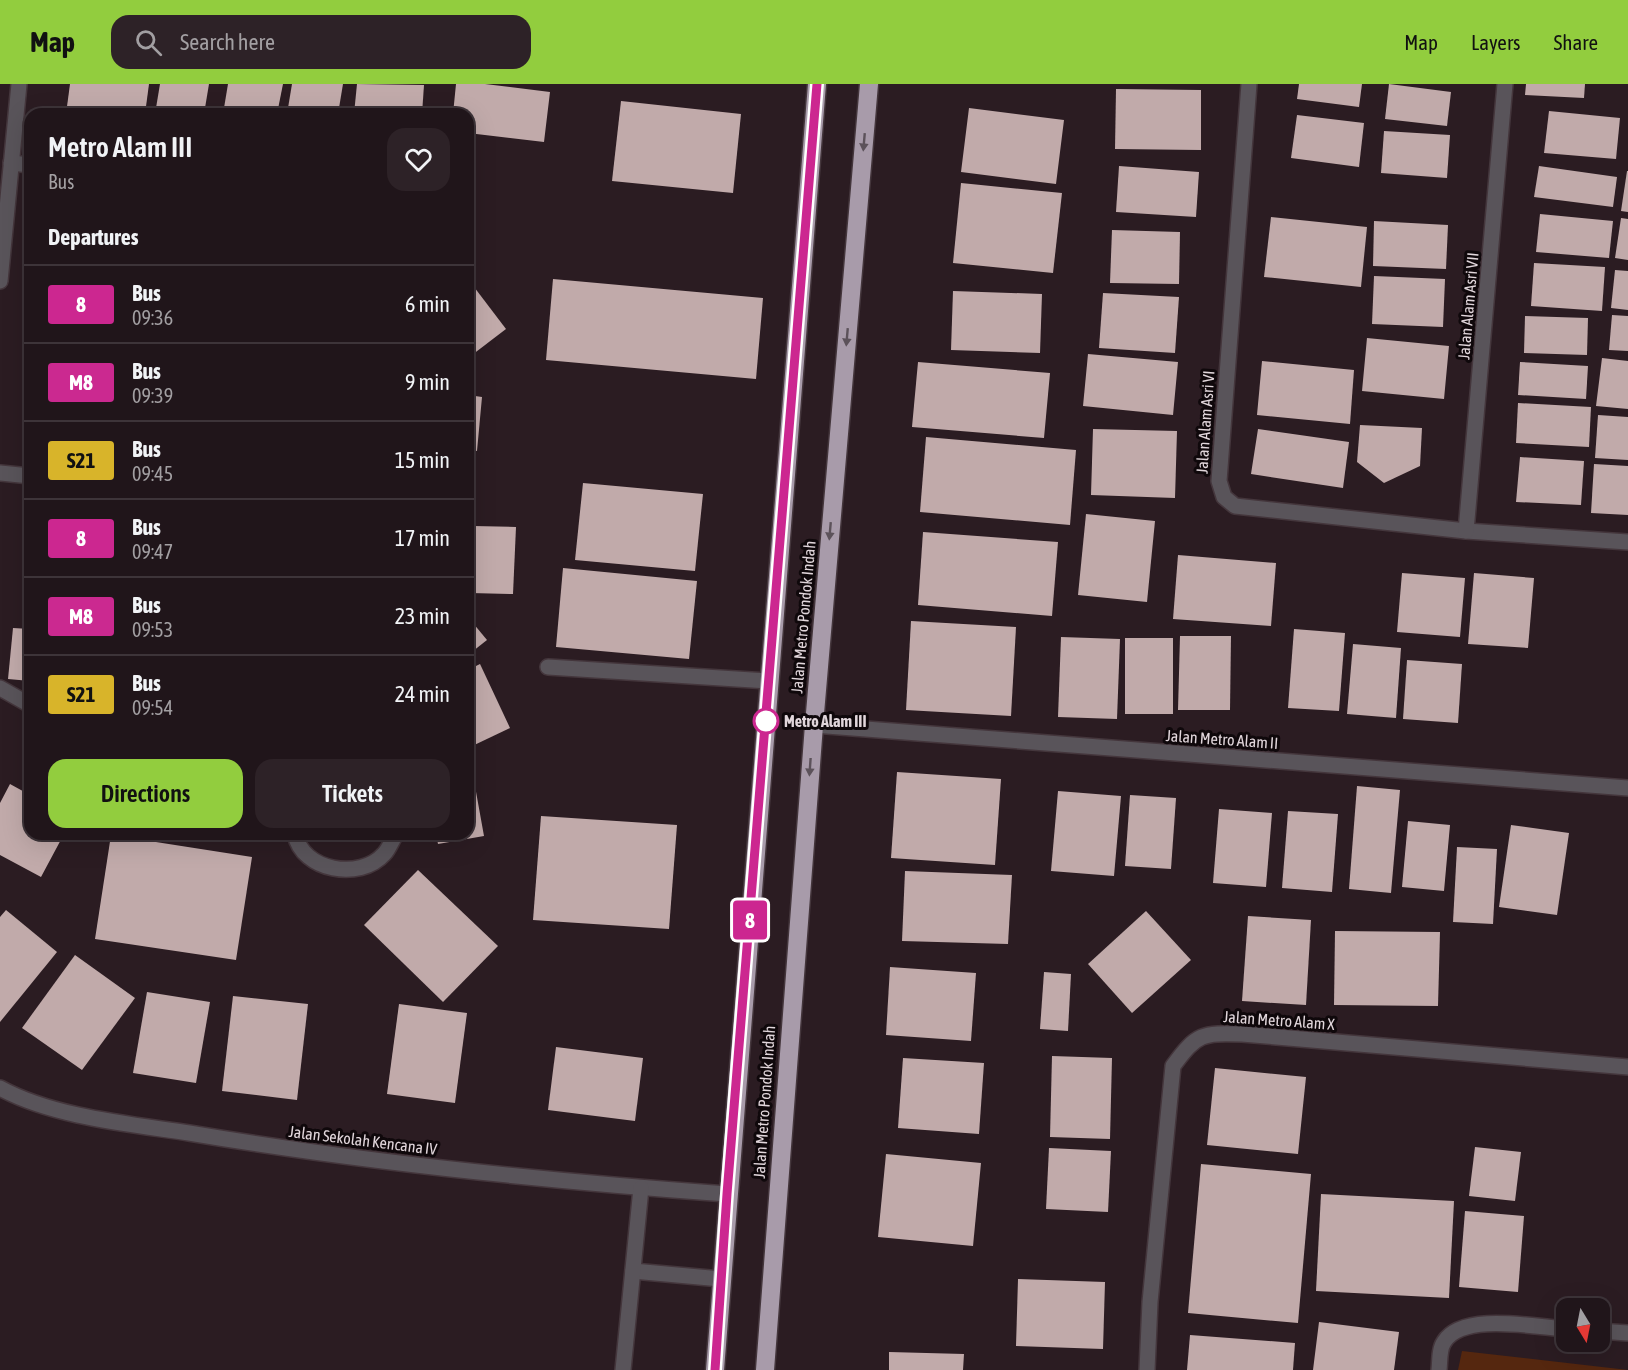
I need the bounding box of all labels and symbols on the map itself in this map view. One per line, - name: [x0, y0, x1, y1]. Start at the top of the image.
- one-way arrow: [859, 133, 868, 152]
- street label: Jalan Alam Asri VII: [1454, 252, 1482, 360]
- one-way arrow: [842, 327, 852, 346]
- street label: Jalan Alam Asri VI: [1192, 370, 1218, 474]
- one-way arrow: [825, 521, 835, 540]
- street label: Jalan Metro Pondok Indah: [787, 540, 819, 694]
- marker: Metro Alam III: [753, 708, 779, 734]
- place label: Metro Alam III: [784, 712, 867, 730]
- street label: Jalan Metro Alam II: [1165, 726, 1279, 752]
- one-way arrow: [805, 758, 815, 777]
- line badge: 8: [730, 900, 770, 940]
- street label: Jalan Metro Alam X: [1223, 1007, 1336, 1033]
- street label: Jalan Metro Pondok Indah: [750, 1025, 778, 1179]
- street label: Jalan Sekolah Kencana IV: [288, 1122, 438, 1158]
- north arrow: [1556, 1298, 1610, 1352]

